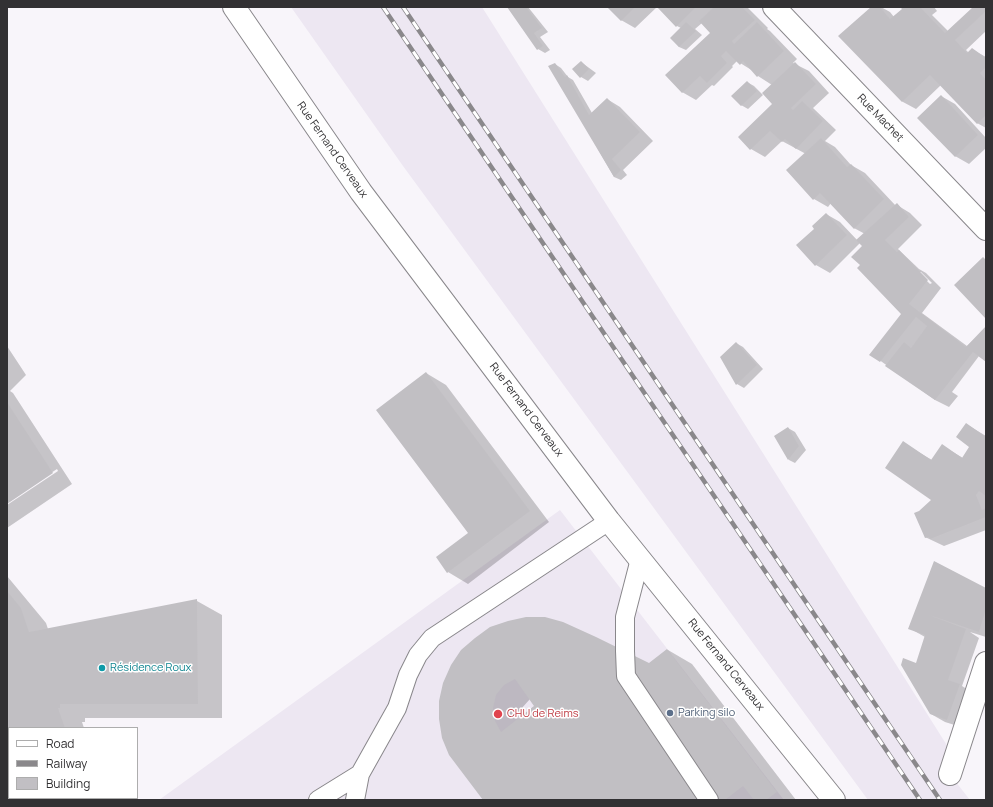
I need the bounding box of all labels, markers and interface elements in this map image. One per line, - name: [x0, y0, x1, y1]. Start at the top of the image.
- street label: Rue Machet: [854, 92, 906, 144]
- street label: Rue Fernand Cerveaux: [294, 99, 370, 201]
- street label: Rue Fernand Cerveaux: [486, 360, 566, 460]
- street label: Rue Fernand Cerveaux: [685, 617, 767, 713]
- place label: Résidence Roux: [110, 661, 191, 675]
- marker: Résidence Roux: [97, 663, 107, 673]
- place label: Parking silo: [678, 706, 735, 720]
- place label: CHU de Reims: [507, 707, 579, 721]
- marker: CHU de Reims: [492, 708, 504, 720]
- marker: Parking silo: [665, 708, 675, 718]
- legend: [8, 727, 138, 799]
- text: Road: [46, 735, 74, 752]
- text: Railway: [46, 755, 87, 772]
- text: Building: [46, 775, 90, 792]

